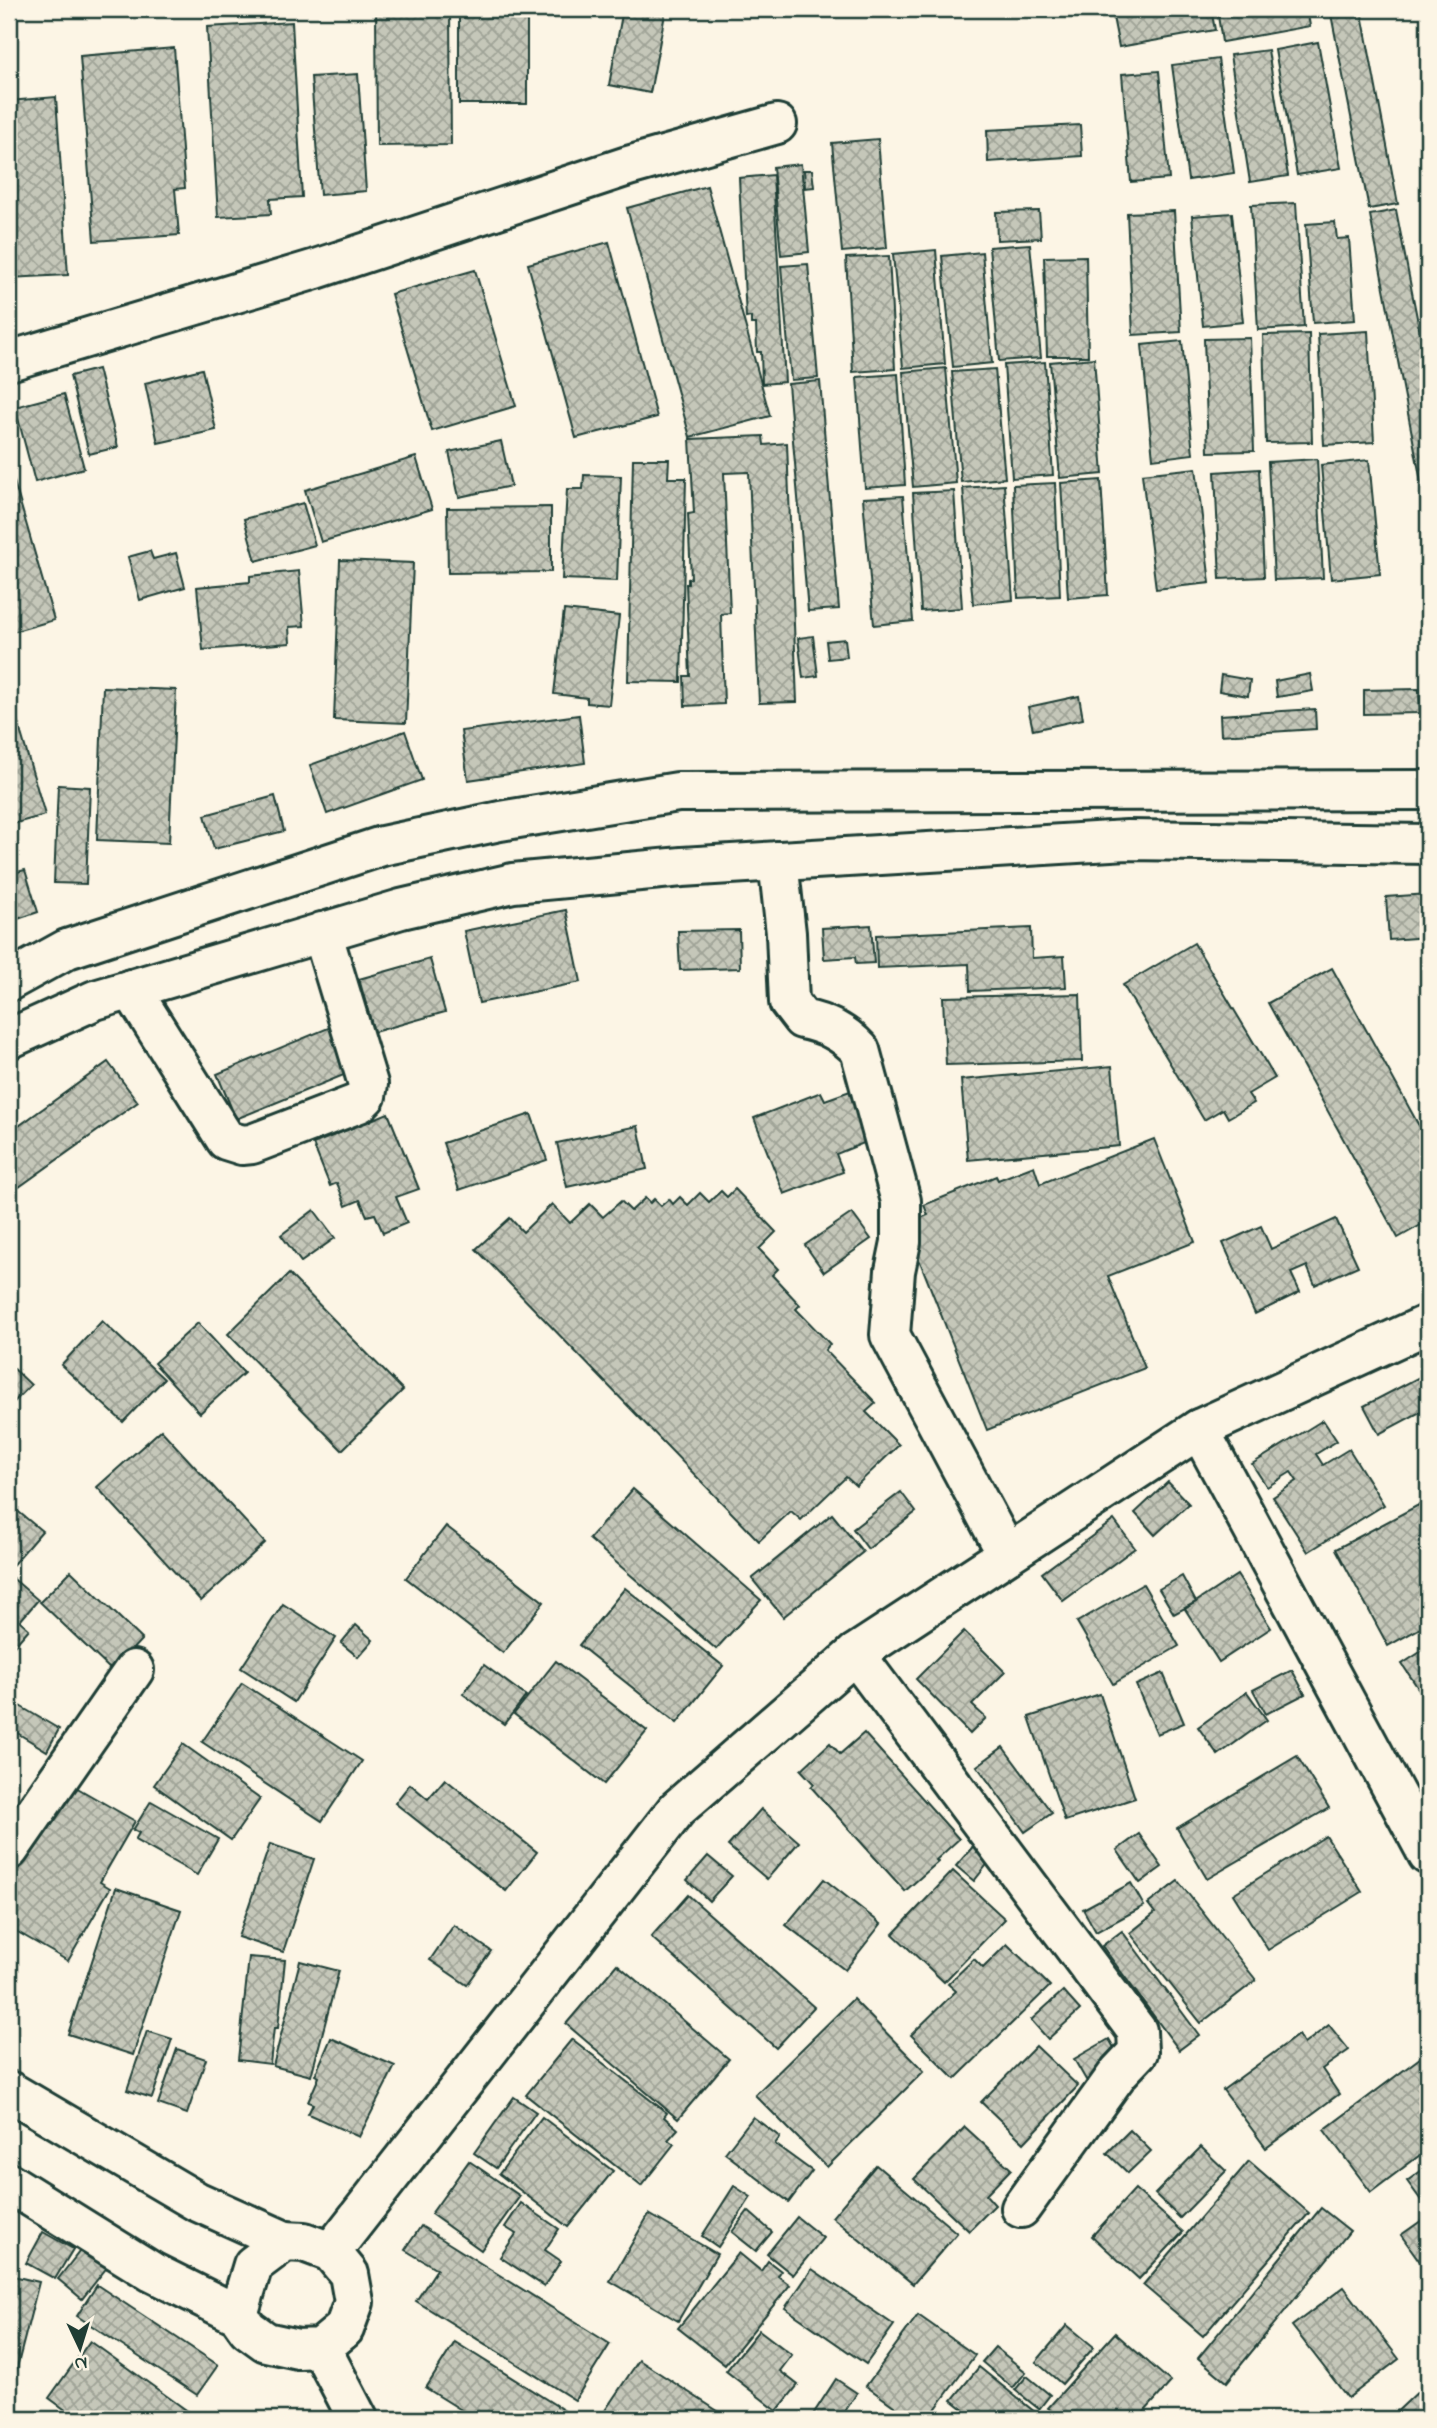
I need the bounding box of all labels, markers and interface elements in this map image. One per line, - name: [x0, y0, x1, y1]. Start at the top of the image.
- north arrow: [46, 2312, 116, 2382]
- text: N: [73, 2349, 88, 2376]

